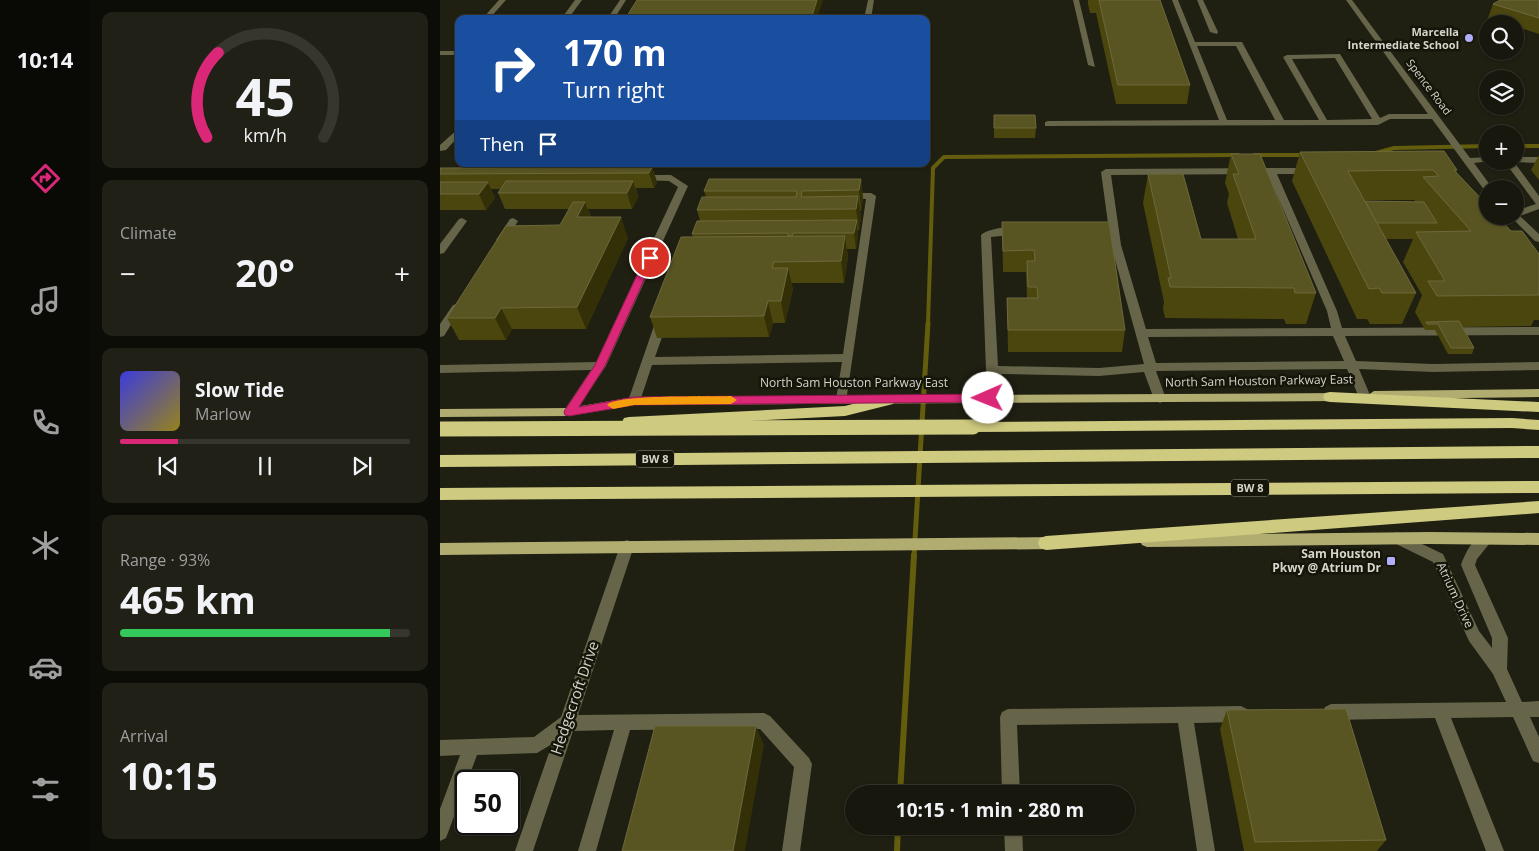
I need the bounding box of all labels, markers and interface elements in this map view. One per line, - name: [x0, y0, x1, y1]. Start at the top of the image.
- map controls: [1479, 15, 1524, 225]
- button: search: [1479, 15, 1524, 60]
- place label: Marcella Intermediate School: [1348, 24, 1459, 52]
- text: 170 m: [563, 29, 667, 76]
- marker: Marcella Intermediate School: [1463, 32, 1475, 44]
- icon: right: [480, 35, 545, 100]
- text: 10:14: [17, 44, 73, 74]
- street label: Spence Road: [1403, 56, 1455, 118]
- text: 45: [235, 60, 295, 131]
- button: layers: [1479, 70, 1524, 115]
- text: Turn right: [563, 74, 665, 104]
- text: km/h: [243, 123, 287, 147]
- button: +: [1479, 125, 1524, 170]
- icon: arrive: [534, 130, 562, 158]
- text: Then: [480, 131, 524, 157]
- icon: directions: [28, 161, 63, 196]
- button: −: [1479, 180, 1524, 225]
- text: Climate: [120, 222, 177, 244]
- pin: [629, 237, 671, 279]
- icon: arrive: [636, 244, 664, 272]
- text: 20°: [235, 246, 295, 298]
- text: −: [120, 254, 136, 292]
- text: +: [394, 254, 410, 292]
- icon: music: [28, 283, 63, 318]
- street label: North Sam Houston Parkway East: [1165, 370, 1353, 391]
- position arrow: [961, 371, 1013, 423]
- street label: North Sam Houston Parkway East: [760, 374, 948, 391]
- text: Slow Tide: [195, 377, 284, 403]
- text: Marlow: [195, 403, 251, 425]
- icon: phone: [28, 405, 63, 440]
- road number: BW 8: [636, 450, 674, 468]
- icon: previous: [154, 452, 182, 480]
- icon: pause: [251, 452, 279, 480]
- icon: next: [348, 452, 376, 480]
- road number: BW 8: [1231, 479, 1269, 496]
- icon: climate: [28, 528, 63, 563]
- place label: Sam Houston Pkwy @ Atrium Dr: [1272, 545, 1382, 576]
- text: Range · 93%: [120, 549, 210, 571]
- marker: Sam Houston Pkwy @ Atrium Dr: [1385, 555, 1397, 567]
- street label: Atrium Drive: [1433, 559, 1478, 631]
- text: 465 km: [120, 573, 256, 625]
- street label: Hedgecroft Drive: [545, 638, 603, 757]
- icon: car: [28, 650, 63, 685]
- text: Arrival: [120, 725, 168, 747]
- text: 10:15: [120, 749, 218, 801]
- speed limit sign: 50: [455, 770, 520, 835]
- icon: filters: [28, 772, 63, 807]
- text: 10:15 · 1 min · 280 m: [896, 797, 1084, 823]

